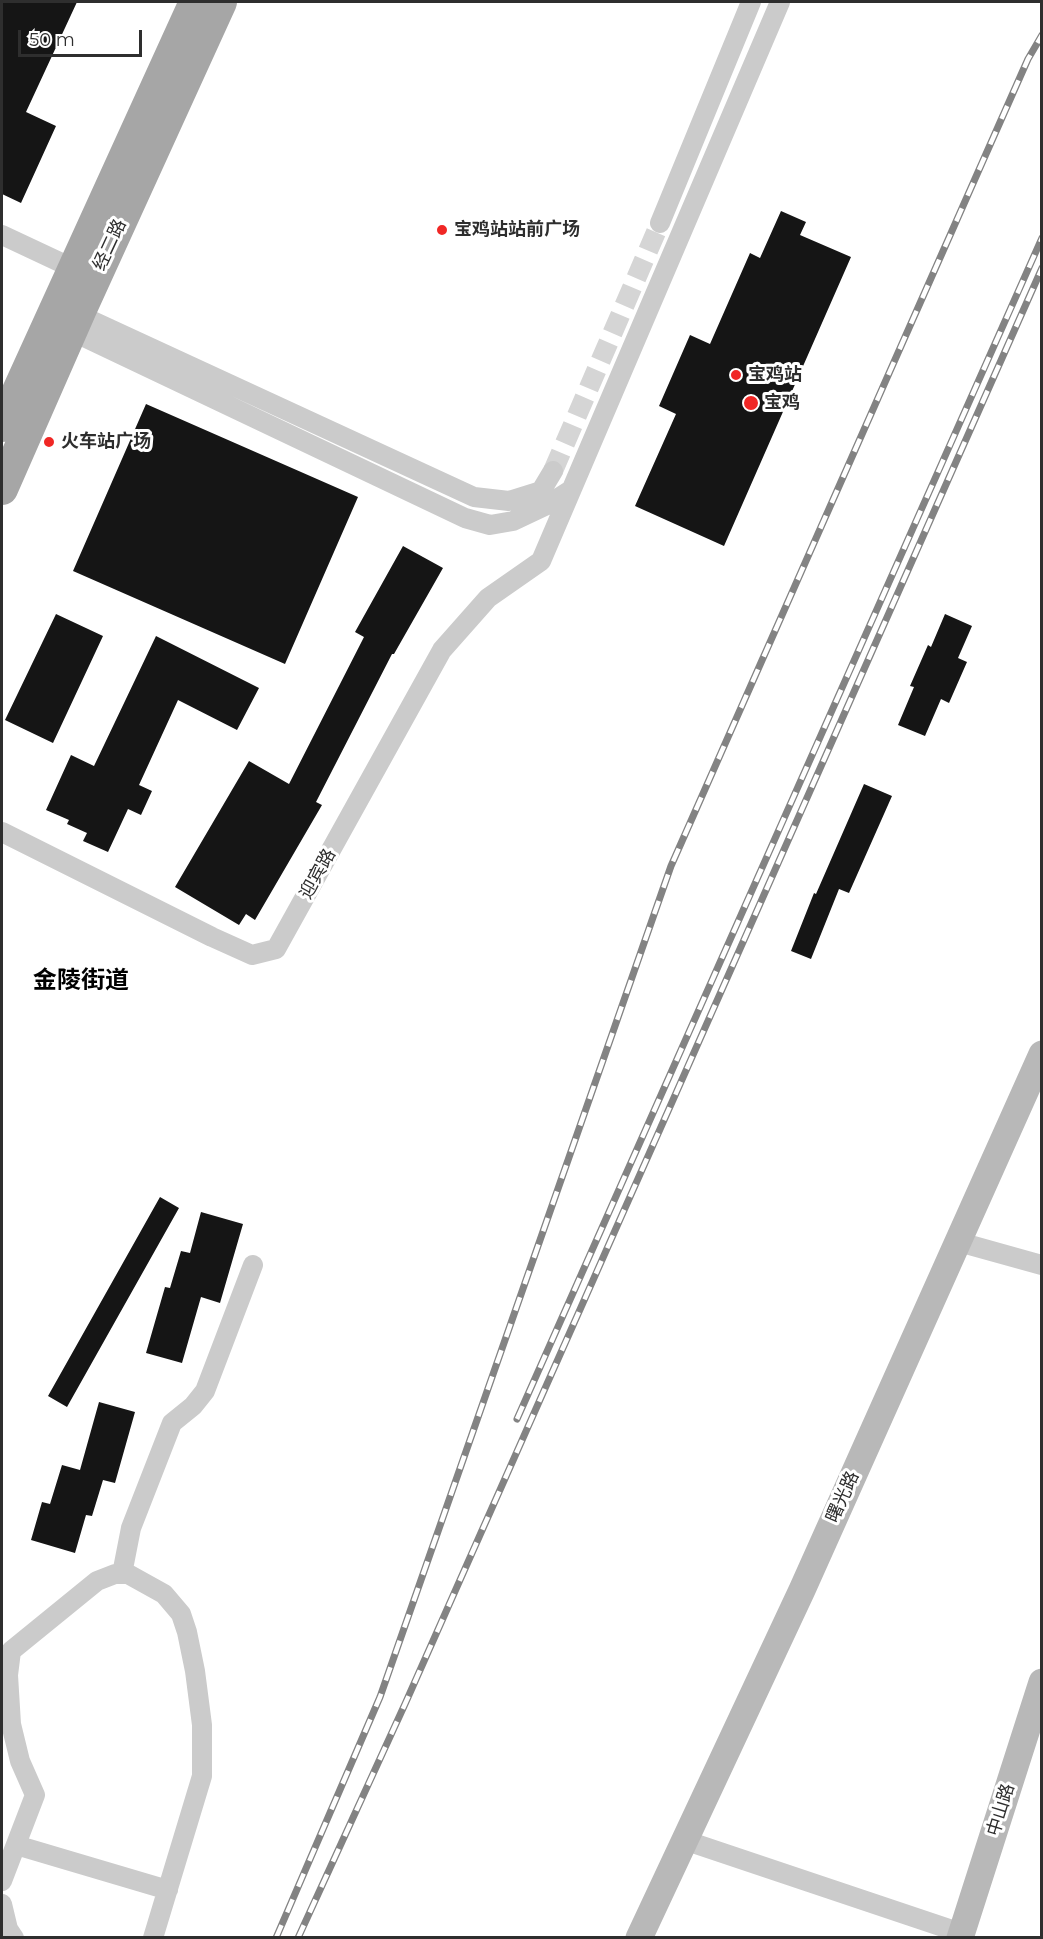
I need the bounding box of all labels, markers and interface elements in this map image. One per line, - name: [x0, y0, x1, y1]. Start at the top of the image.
- scale bar: [21, 18, 146, 56]
- text: 50 m: [29, 29, 75, 51]
- street label: 经二路: [89, 216, 131, 274]
- place label: 宝鸡站站前广场: [454, 219, 580, 241]
- marker: 宝鸡站站前广场: [435, 223, 449, 237]
- place label: 宝鸡站: [748, 364, 802, 386]
- marker: 宝鸡站: [729, 368, 743, 382]
- place label: 宝鸡: [764, 392, 800, 414]
- marker: 宝鸡: [742, 394, 760, 412]
- place label: 火车站广场: [61, 431, 151, 453]
- marker: 火车站广场: [42, 435, 56, 449]
- street label: 迎宾路: [295, 845, 341, 903]
- district label: 金陵街道: [33, 967, 129, 995]
- street label: 曙光路: [822, 1468, 864, 1526]
- street label: 中山路: [983, 1781, 1019, 1839]

